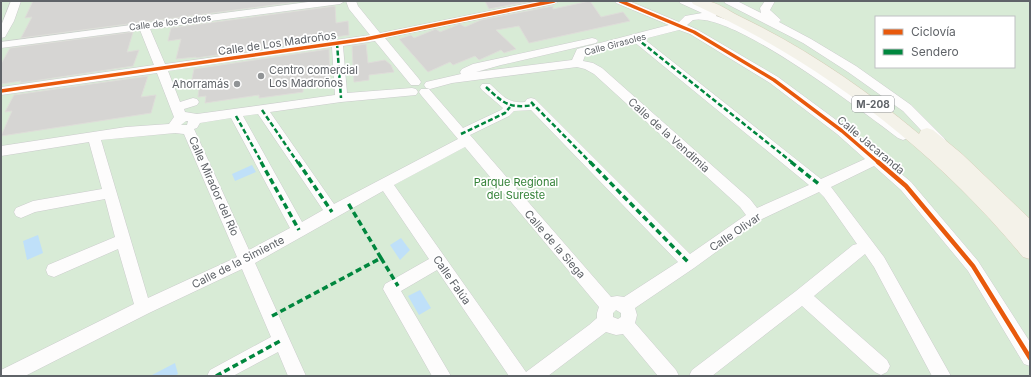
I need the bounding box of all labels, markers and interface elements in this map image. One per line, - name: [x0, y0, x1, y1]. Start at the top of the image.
- street label: Calle de los Cedros: [128, 11, 212, 32]
- legend: [875, 16, 1015, 68]
- text: Ciclovía: [911, 24, 956, 39]
- street label: Calle de Los Madroños: [217, 28, 337, 58]
- street label: Calle Girasoles: [583, 30, 647, 58]
- text: Sendero: [911, 44, 959, 59]
- place label: Centro comercial Los Madroños: [269, 63, 358, 90]
- marker: Centro comercial Los Madroños: [256, 71, 266, 81]
- place label: Ahorramás: [172, 77, 229, 91]
- marker: Ahorramás: [232, 79, 242, 89]
- street label: Calle de la Vendimia: [625, 95, 713, 175]
- road number: M-208: [852, 96, 894, 112]
- street label: Calle Jacaranda: [834, 113, 908, 177]
- street label: Calle Mirador del Río: [186, 134, 242, 238]
- park label: Parque Regional del Sureste: [474, 175, 558, 202]
- street label: Calle de la Siega: [521, 207, 589, 281]
- street label: Calle Olivar: [707, 210, 763, 254]
- street label: Calle de la Simiente: [189, 233, 287, 291]
- street label: Calle Falúa: [430, 253, 474, 307]

